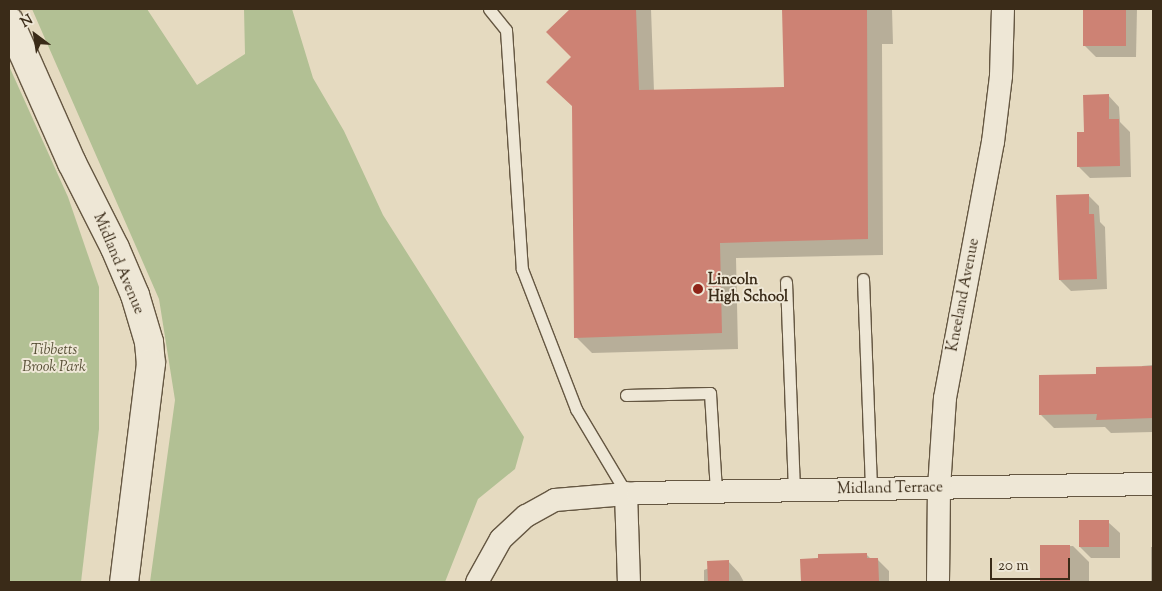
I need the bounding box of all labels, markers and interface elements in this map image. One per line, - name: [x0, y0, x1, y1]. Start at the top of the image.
- north arrow: [10, 10, 60, 60]
- text: N: [17, 11, 37, 34]
- street label: Midland Avenue: [89, 211, 147, 317]
- street label: Kneeland Avenue: [944, 237, 984, 353]
- place label: Lincoln High School: [708, 271, 788, 306]
- marker: Lincoln High School: [692, 283, 704, 295]
- park label: Tibbetts Brook Park: [22, 341, 86, 376]
- street label: Midland Terrace: [837, 479, 943, 499]
- scale bar: [992, 548, 1072, 580]
- text: 20 m: [998, 556, 1029, 577]

